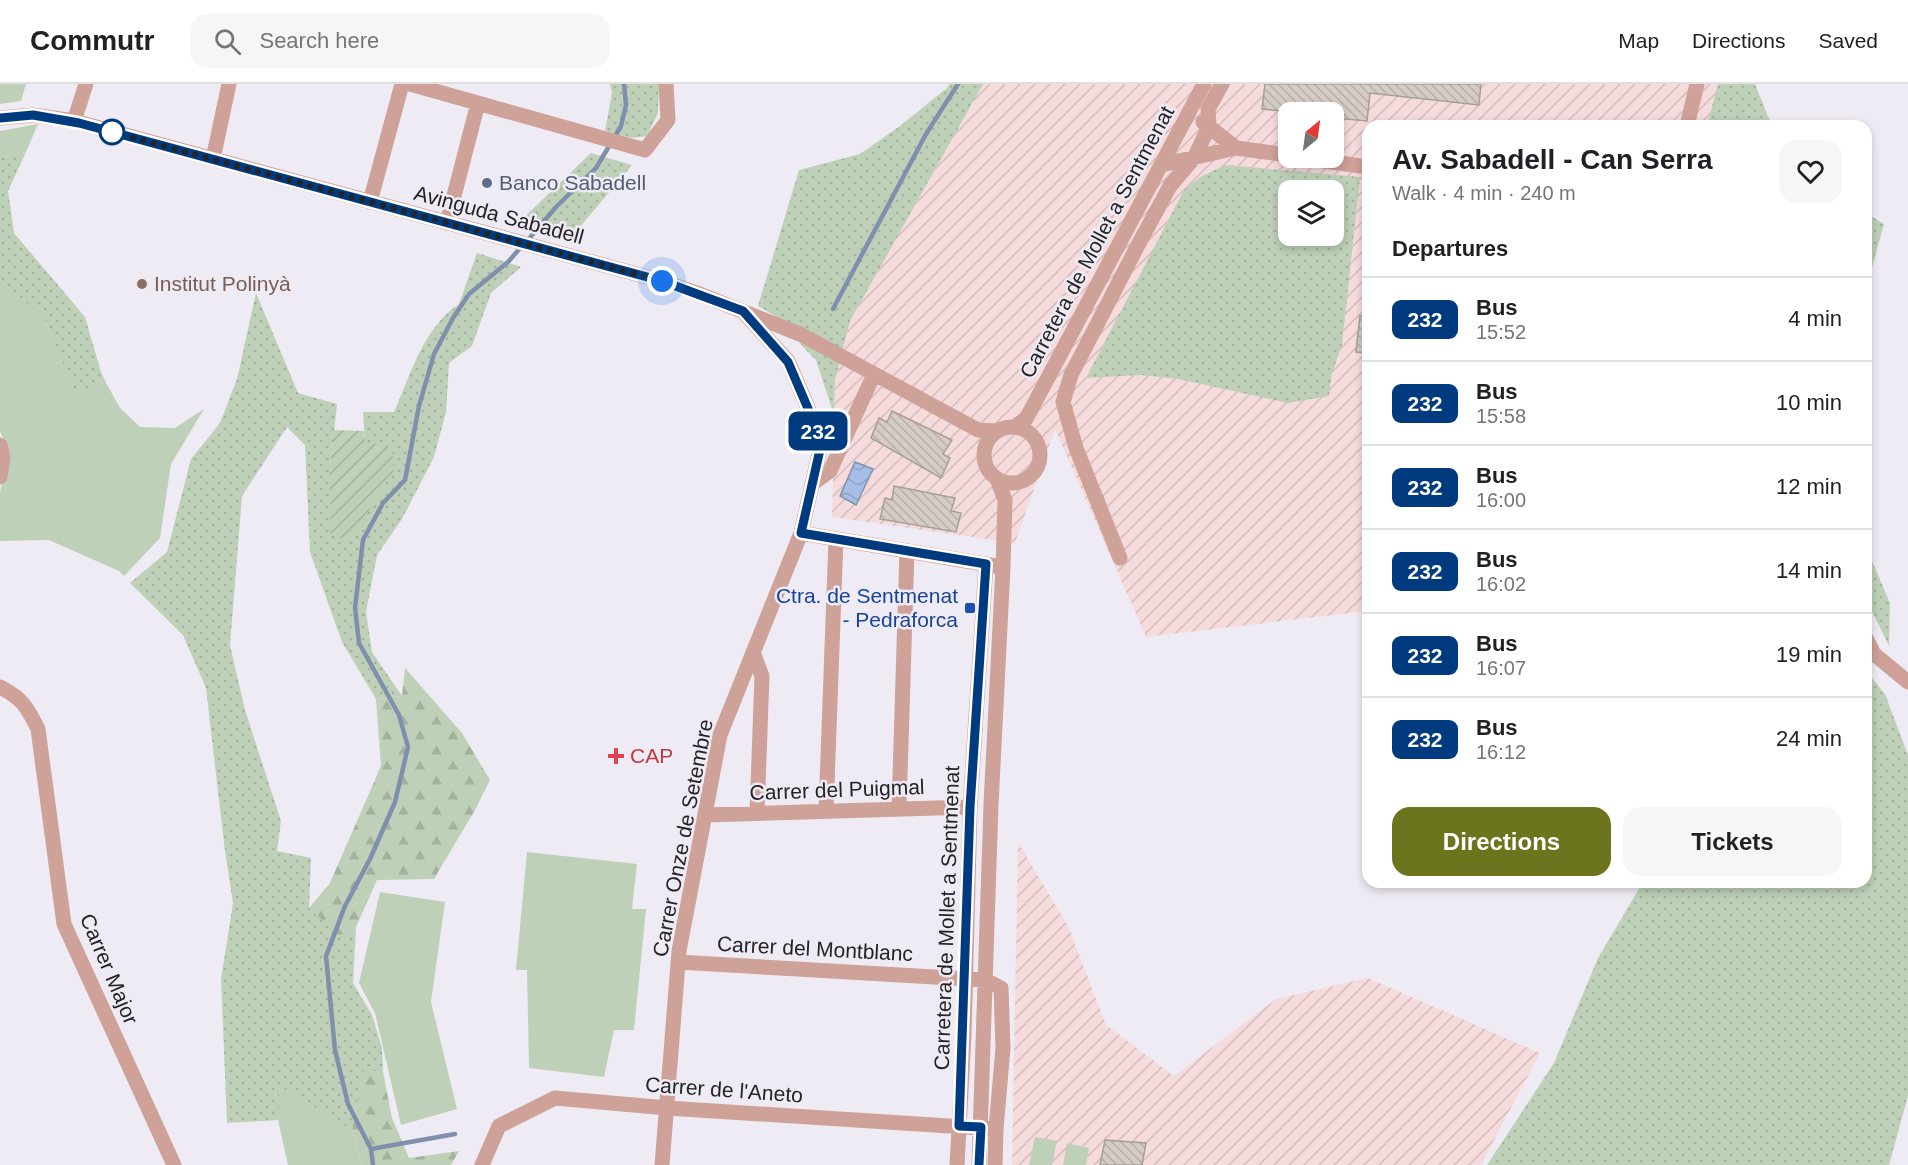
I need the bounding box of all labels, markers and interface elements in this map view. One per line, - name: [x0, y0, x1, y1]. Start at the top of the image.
- search box: [190, 14, 610, 68]
- text: Commutr: [30, 25, 154, 56]
- icon: search: [211, 25, 244, 58]
- text: Search here: [259, 28, 379, 53]
- text: Map: [1618, 29, 1659, 52]
- text: Directions: [1692, 29, 1785, 52]
- text: Saved: [1818, 29, 1878, 52]
- street label: Carretera de Mollet a Sentmenat: [1015, 102, 1178, 382]
- north arrow: [1278, 102, 1344, 168]
- map controls: [1278, 102, 1344, 246]
- unlabelled marker: [99, 119, 125, 145]
- button: heart: [1779, 140, 1842, 203]
- text: Av. Sabadell - Can Serra: [1392, 144, 1713, 175]
- place label: Banco Sabadell: [499, 171, 646, 194]
- marker: Banco Sabadell: [480, 176, 494, 190]
- button: layers: [1278, 180, 1344, 246]
- street label: Avinguda Sabadell: [412, 181, 587, 248]
- text: Walk · 4 min · 240 m: [1392, 182, 1576, 204]
- text: Departures: [1392, 236, 1508, 261]
- your location: [647, 266, 677, 296]
- place label: Institut Polinyà: [154, 272, 291, 295]
- marker: Institut Polinyà: [135, 277, 149, 291]
- text: Bus: [1476, 295, 1518, 320]
- text: 4 min: [1788, 306, 1842, 331]
- text: 232: [1407, 308, 1443, 331]
- text: 15:52: [1476, 321, 1526, 343]
- text: Bus: [1476, 379, 1518, 404]
- text: 10 min: [1776, 390, 1842, 415]
- text: 232: [1407, 392, 1443, 415]
- text: 15:58: [1476, 405, 1526, 427]
- line badge: 232: [784, 412, 852, 450]
- text: 232: [800, 420, 836, 443]
- text: Bus: [1476, 463, 1518, 488]
- text: 12 min: [1776, 474, 1842, 499]
- text: 232: [1407, 476, 1443, 499]
- text: 16:00: [1476, 489, 1526, 511]
- text: Bus: [1476, 547, 1518, 572]
- text: 14 min: [1776, 558, 1842, 583]
- text: 232: [1407, 560, 1443, 583]
- text: 16:02: [1476, 573, 1526, 595]
- place label: Ctra. de Sentmenat - Pedraforca: [776, 584, 958, 631]
- marker: Ctra. de Sentmenat - Pedraforca: [963, 601, 977, 615]
- text: Bus: [1476, 631, 1518, 656]
- text: 19 min: [1776, 642, 1842, 667]
- text: 232: [1407, 644, 1443, 667]
- text: 16:07: [1476, 657, 1526, 679]
- text: Bus: [1476, 715, 1518, 740]
- street label: Carrer Onze de Setembre: [648, 717, 717, 959]
- text: 24 min: [1776, 726, 1842, 751]
- text: 232: [1407, 728, 1443, 751]
- text: 16:12: [1476, 741, 1526, 763]
- place label: CAP: [630, 744, 673, 767]
- marker: CAP: [607, 747, 625, 765]
- street label: Carretera de Mollet a Sentmenat: [930, 765, 963, 1071]
- street label: Carrer del Puigmal: [749, 775, 925, 804]
- button: Directions: [1392, 807, 1611, 876]
- button: Tickets: [1623, 807, 1842, 876]
- street label: Carrer Major: [76, 910, 143, 1028]
- street label: Carrer del Montblanc: [717, 932, 914, 965]
- street label: Carrer de l'Aneto: [644, 1073, 804, 1106]

